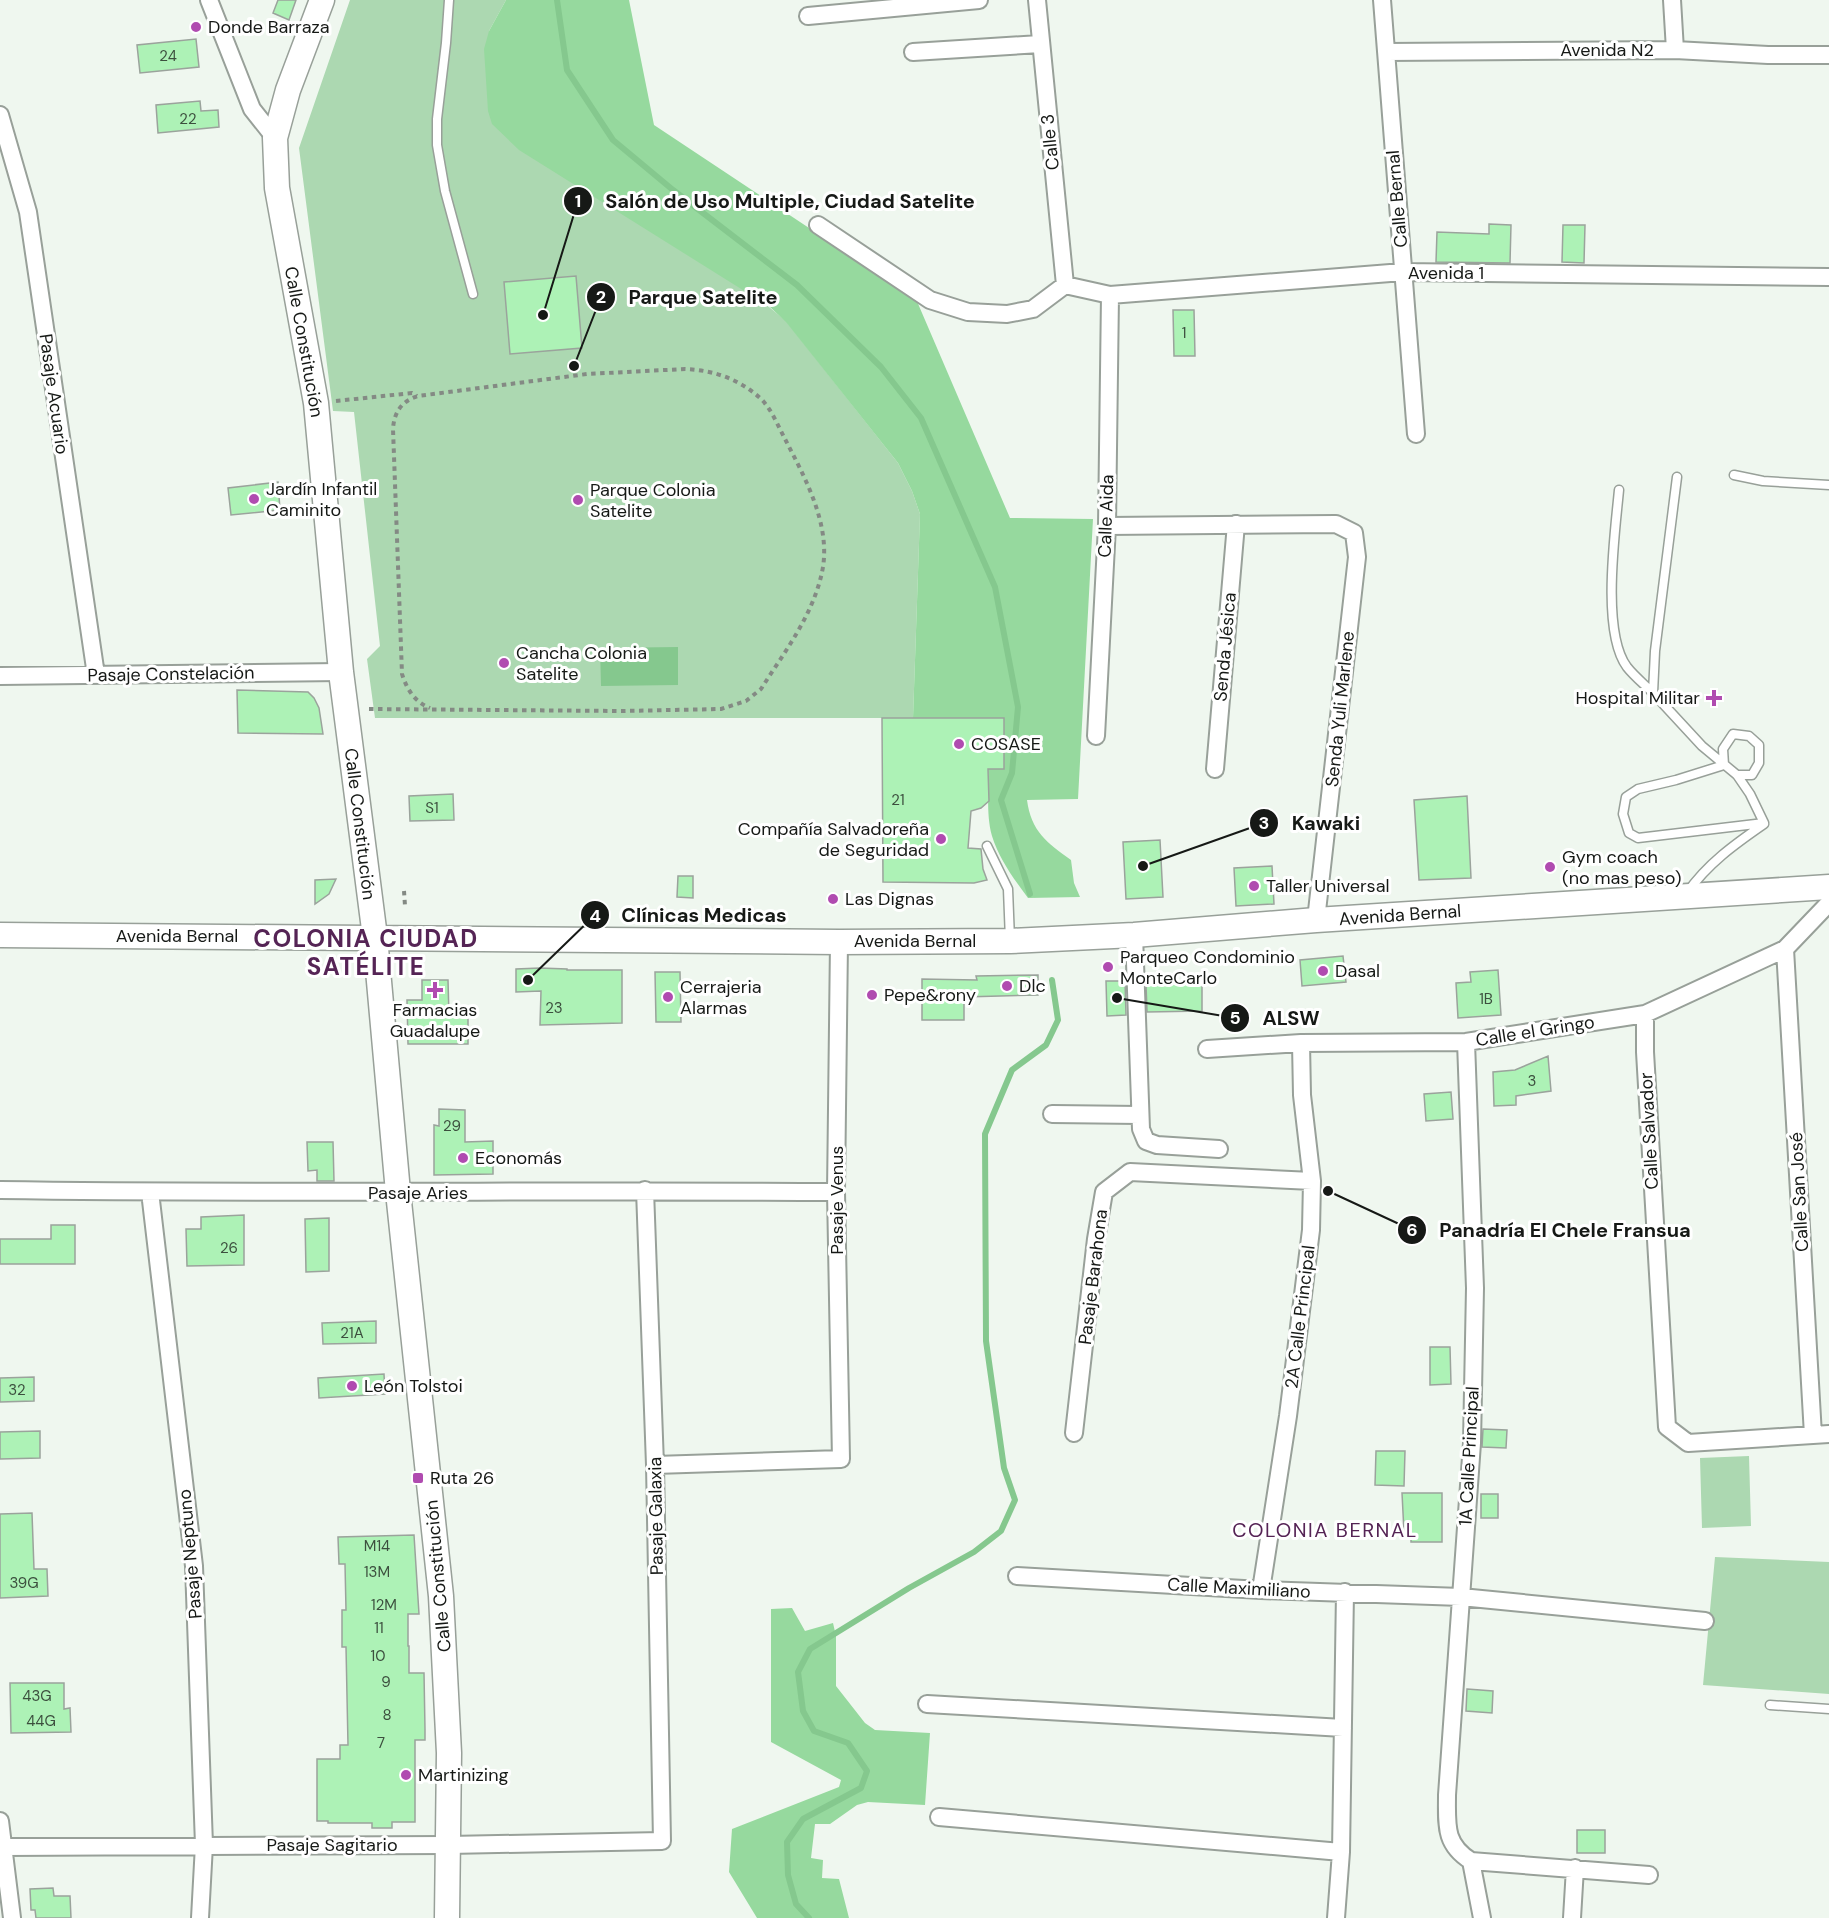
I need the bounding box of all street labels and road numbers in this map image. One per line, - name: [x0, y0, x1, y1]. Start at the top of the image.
- street label: Avenida N2: [1560, 38, 1654, 62]
- street label: Calle 3: [1035, 113, 1065, 171]
- street label: Calle Bernal: [1381, 149, 1413, 249]
- street label: Avenida 1: [1408, 261, 1484, 285]
- street label: Calle Constitución: [279, 265, 329, 419]
- street label: Pasaje Acuario: [34, 332, 74, 456]
- street label: Calle Aida: [1093, 474, 1119, 558]
- street label: Senda Jésica: [1208, 591, 1242, 703]
- street label: Senda Yuli Marlene: [1320, 630, 1360, 788]
- street label: Pasaje Constelación: [87, 661, 255, 687]
- street label: Calle Constitución: [339, 747, 381, 901]
- street label: Avenida Bernal: [1338, 899, 1462, 931]
- street label: Avenida Bernal: [116, 924, 238, 948]
- street label: Avenida Bernal: [854, 929, 976, 953]
- street label: Calle el Gringo: [1474, 1010, 1596, 1052]
- street label: Calle Salvador: [1634, 1071, 1664, 1190]
- street label: Calle San José: [1784, 1131, 1814, 1253]
- street label: Pasaje Venus: [825, 1146, 849, 1254]
- street label: Pasaje Aries: [368, 1181, 468, 1205]
- street label: Pasaje Barahona: [1073, 1208, 1113, 1346]
- street label: 2A Calle Principal: [1279, 1244, 1321, 1390]
- street label: 1A Calle Principal: [1453, 1386, 1485, 1526]
- street label: Pasaje Galaxia: [643, 1457, 669, 1575]
- street label: Pasaje Neptuno: [172, 1488, 208, 1620]
- street label: Calle Constitución: [419, 1499, 457, 1653]
- street label: Calle Maximiliano: [1167, 1572, 1311, 1604]
- street label: Pasaje Sagitario: [266, 1833, 398, 1857]

